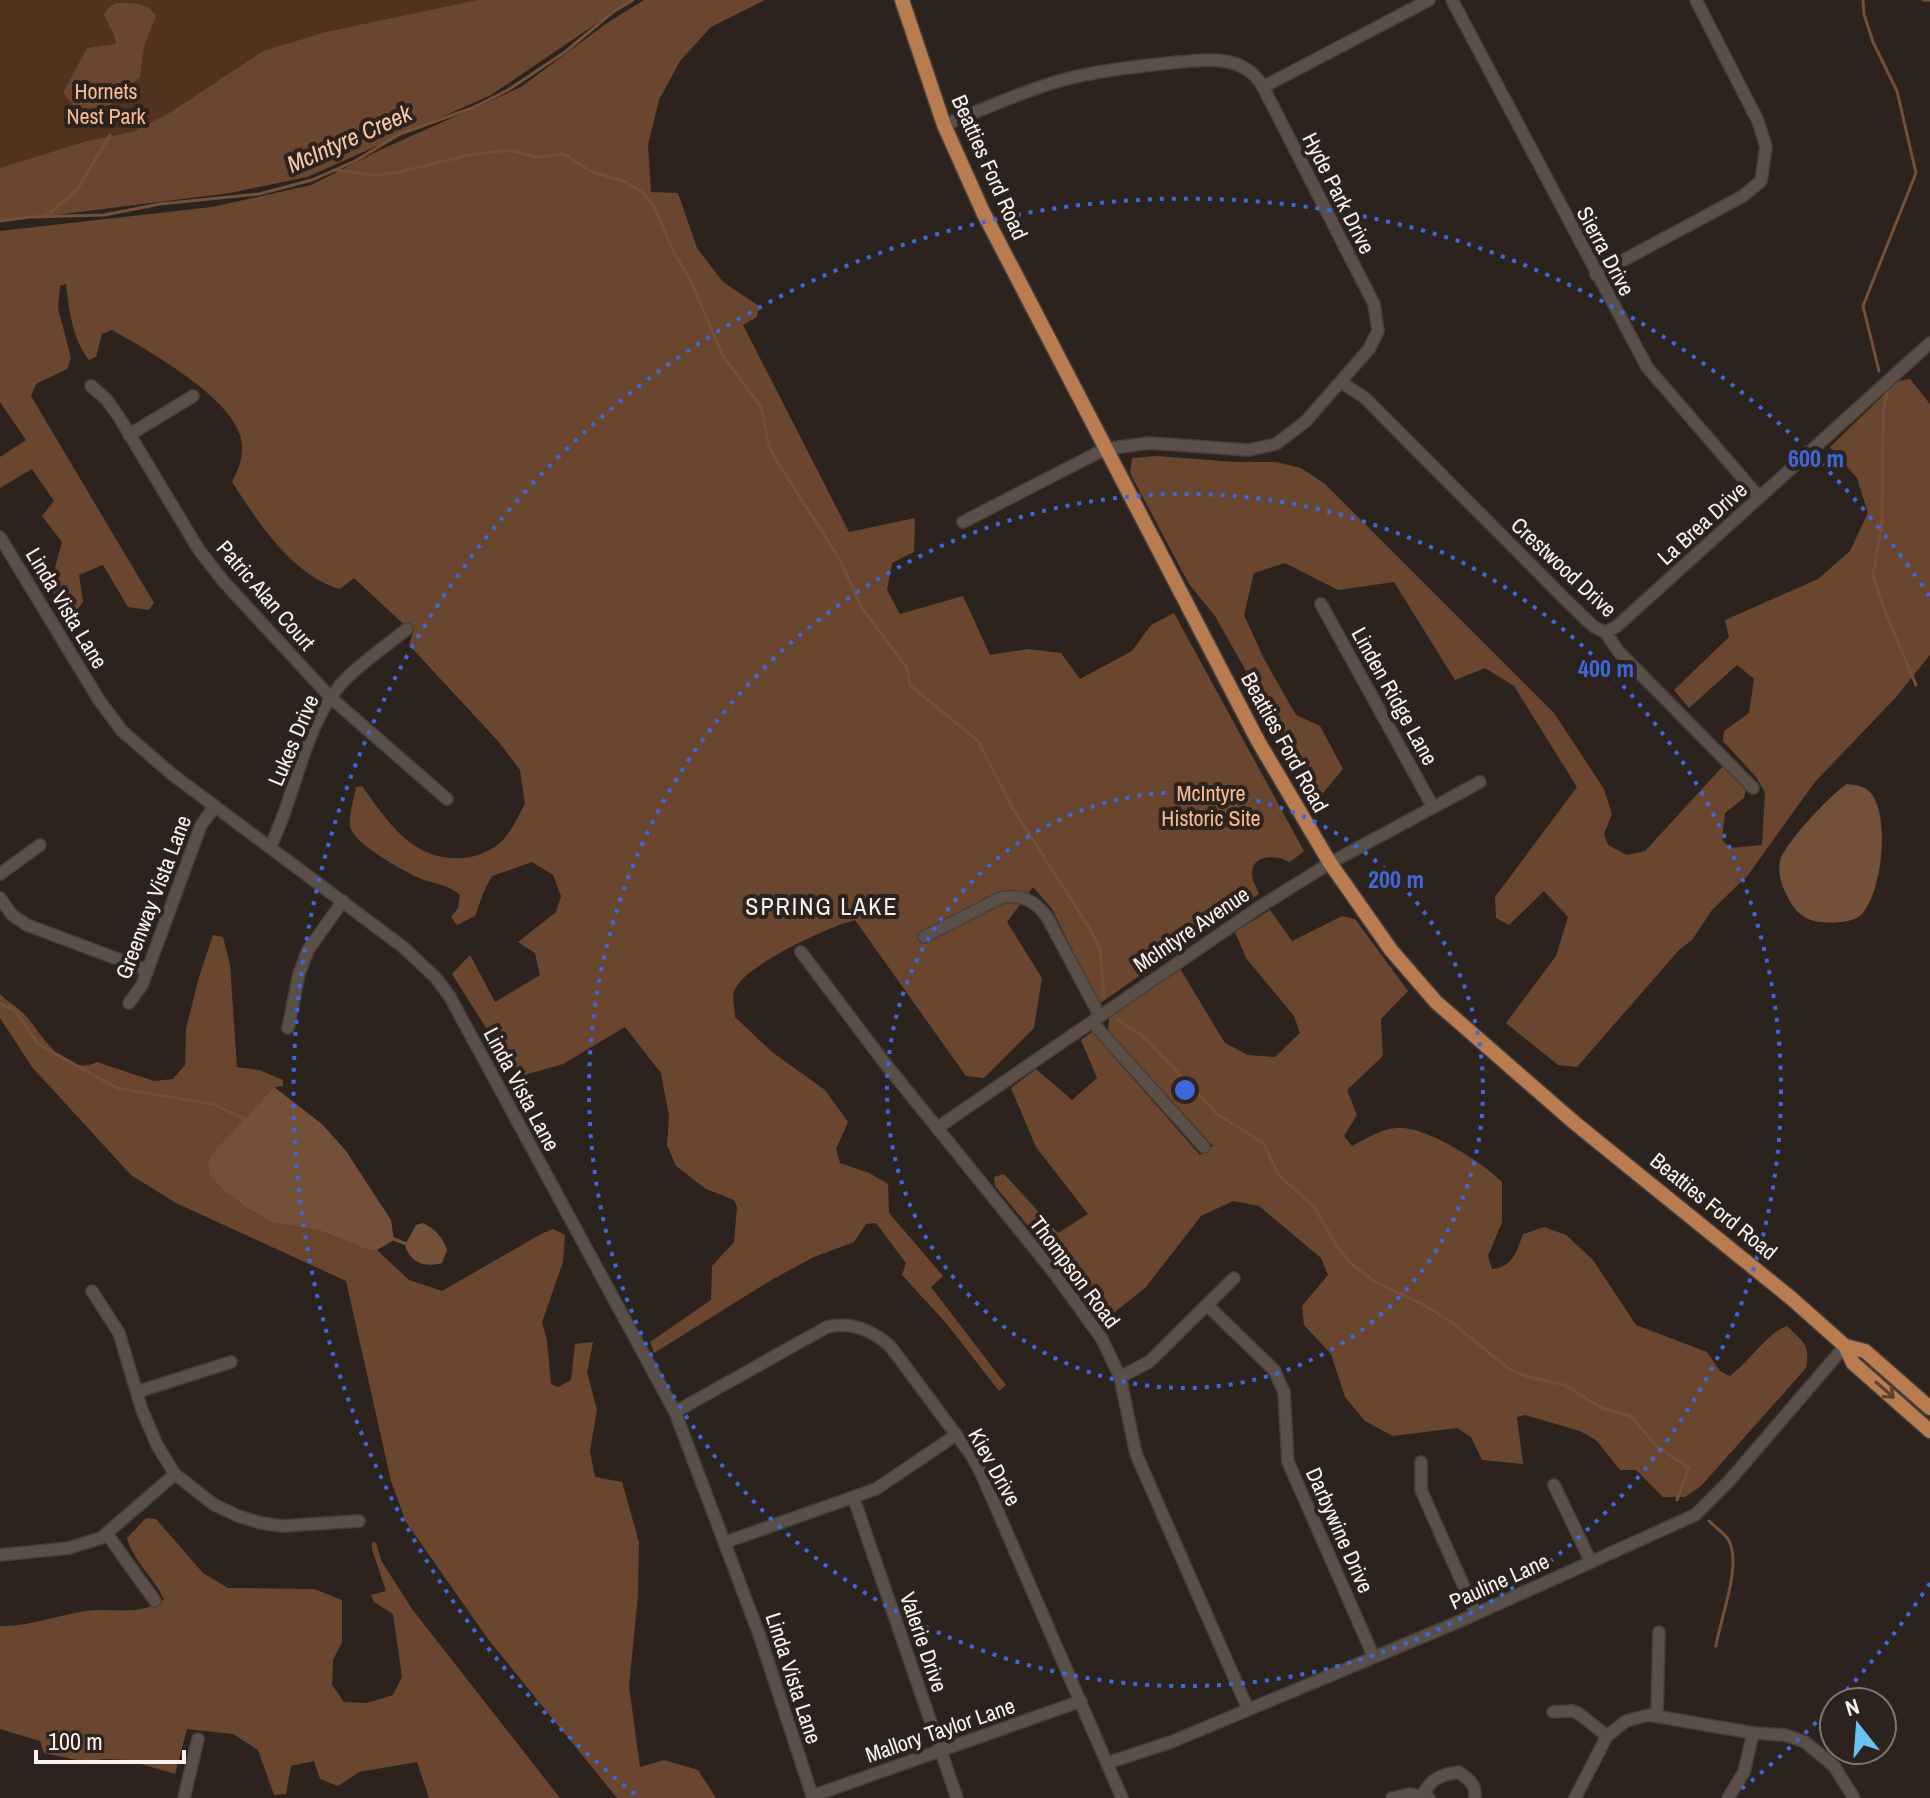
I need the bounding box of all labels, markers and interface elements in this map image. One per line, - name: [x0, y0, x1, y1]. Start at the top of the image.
- park label: Hornets Nest Park: [66, 76, 147, 131]
- street label: Beatties Ford Road: [945, 90, 1035, 244]
- water label: McIntyre Creek: [282, 96, 418, 180]
- street label: Hyde Park Drive: [1296, 127, 1382, 259]
- street label: Sierra Drive: [1570, 201, 1642, 301]
- text: 600 m: [1788, 442, 1844, 474]
- street label: La Brea Drive: [1651, 475, 1753, 571]
- street label: Crestwood Drive: [1505, 510, 1623, 624]
- street label: Patric Alan Court: [210, 534, 322, 656]
- street label: Linda Vista Lane: [19, 542, 115, 674]
- street label: Linden Ridge Lane: [1345, 622, 1445, 770]
- text: 400 m: [1578, 652, 1634, 684]
- street label: Beatties Ford Road: [1234, 667, 1336, 817]
- street label: Lukes Drive: [260, 690, 326, 790]
- park label: McIntyre Historic Site: [1161, 778, 1261, 833]
- street label: Greenway Vista Lane: [108, 811, 198, 983]
- text: 200 m: [1368, 863, 1424, 895]
- street label: McIntyre Avenue: [1127, 879, 1255, 979]
- district label: SPRING LAKE: [745, 890, 899, 922]
- street label: Linda Vista Lane: [477, 1022, 567, 1156]
- centre of rings: [1171, 1076, 1199, 1104]
- street label: Beatties Ford Road: [1644, 1145, 1784, 1267]
- street label: Thompson Road: [1023, 1210, 1127, 1334]
- one-way arrow: [1874, 1381, 1894, 1399]
- street label: Kiev Drive: [961, 1423, 1029, 1511]
- street label: Darbywine Drive: [1299, 1463, 1381, 1597]
- street label: Pauline Lane: [1444, 1546, 1554, 1616]
- street label: Valerie Drive: [893, 1588, 955, 1696]
- street label: Linda Vista Lane: [759, 1609, 829, 1747]
- north arrow: [1818, 1686, 1898, 1766]
- street label: Mallory Taylor Lane: [861, 1690, 1019, 1770]
- text: N: [1842, 1691, 1863, 1723]
- scale bar: [36, 1714, 184, 1764]
- text: 100 m: [48, 1725, 103, 1757]

